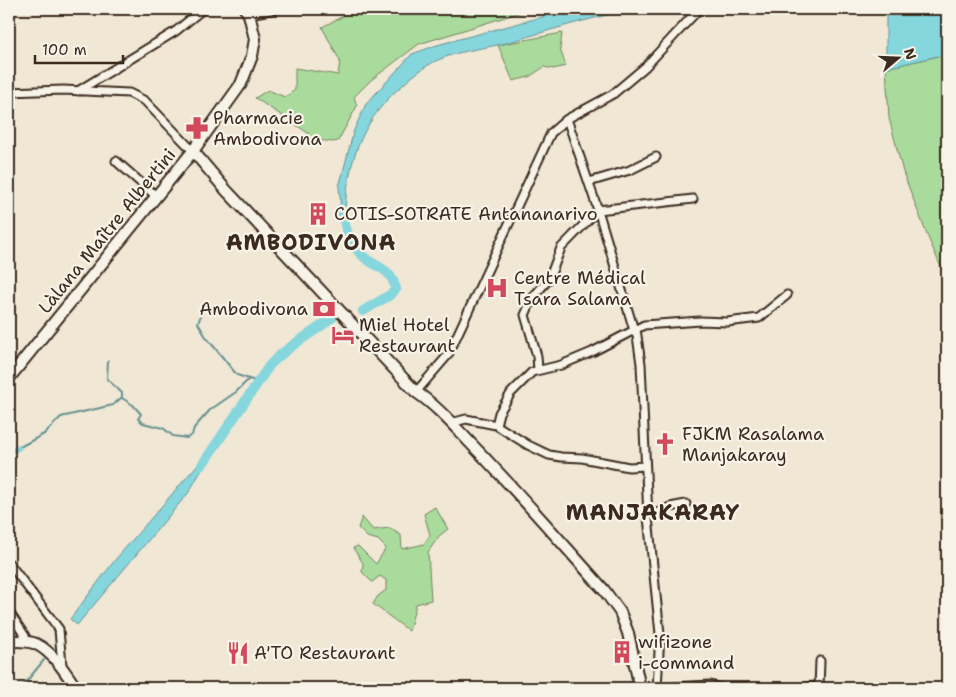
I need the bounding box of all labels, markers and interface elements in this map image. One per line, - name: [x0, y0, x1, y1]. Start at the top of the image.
- scale bar: [35, 32, 122, 64]
- north arrow: [874, 32, 924, 82]
- text: 100 m: [42, 40, 87, 60]
- text: N: [900, 46, 921, 62]
- place label: Pharmacie Ambodivona: [213, 106, 322, 151]
- pharmacy icon: Pharmacie Ambodivona: [184, 115, 210, 141]
- street label: Làlana Maître Albertini: [33, 143, 181, 319]
- building icon: COTIS-SOTRATE Antananarivo: [305, 201, 331, 227]
- place label: COTIS-SOTRATE Antananarivo: [334, 202, 598, 226]
- district label: AMBODIVONA: [226, 228, 396, 257]
- place label: Centre Médical Tsara Salama: [514, 266, 646, 311]
- hospital icon: Centre Médical Tsara Salama: [484, 275, 510, 301]
- bank icon: Ambodivona: [311, 296, 337, 322]
- place label: Ambodivona: [199, 297, 308, 321]
- place label: Miel Hotel Restaurant: [359, 313, 455, 358]
- hotel icon: Miel Hotel Restaurant: [330, 322, 356, 348]
- place label: FJKM Rasalama Manjakaray: [682, 422, 824, 467]
- church icon: FJKM Rasalama Manjakaray: [652, 431, 678, 457]
- district label: MANJAKARAY: [566, 498, 740, 527]
- place label: wifizone i-command: [638, 630, 734, 675]
- building icon: wifizone i-command: [609, 639, 635, 665]
- restaurant icon: A'TO Restaurant: [225, 640, 251, 666]
- place label: A'TO Restaurant: [254, 641, 396, 665]

